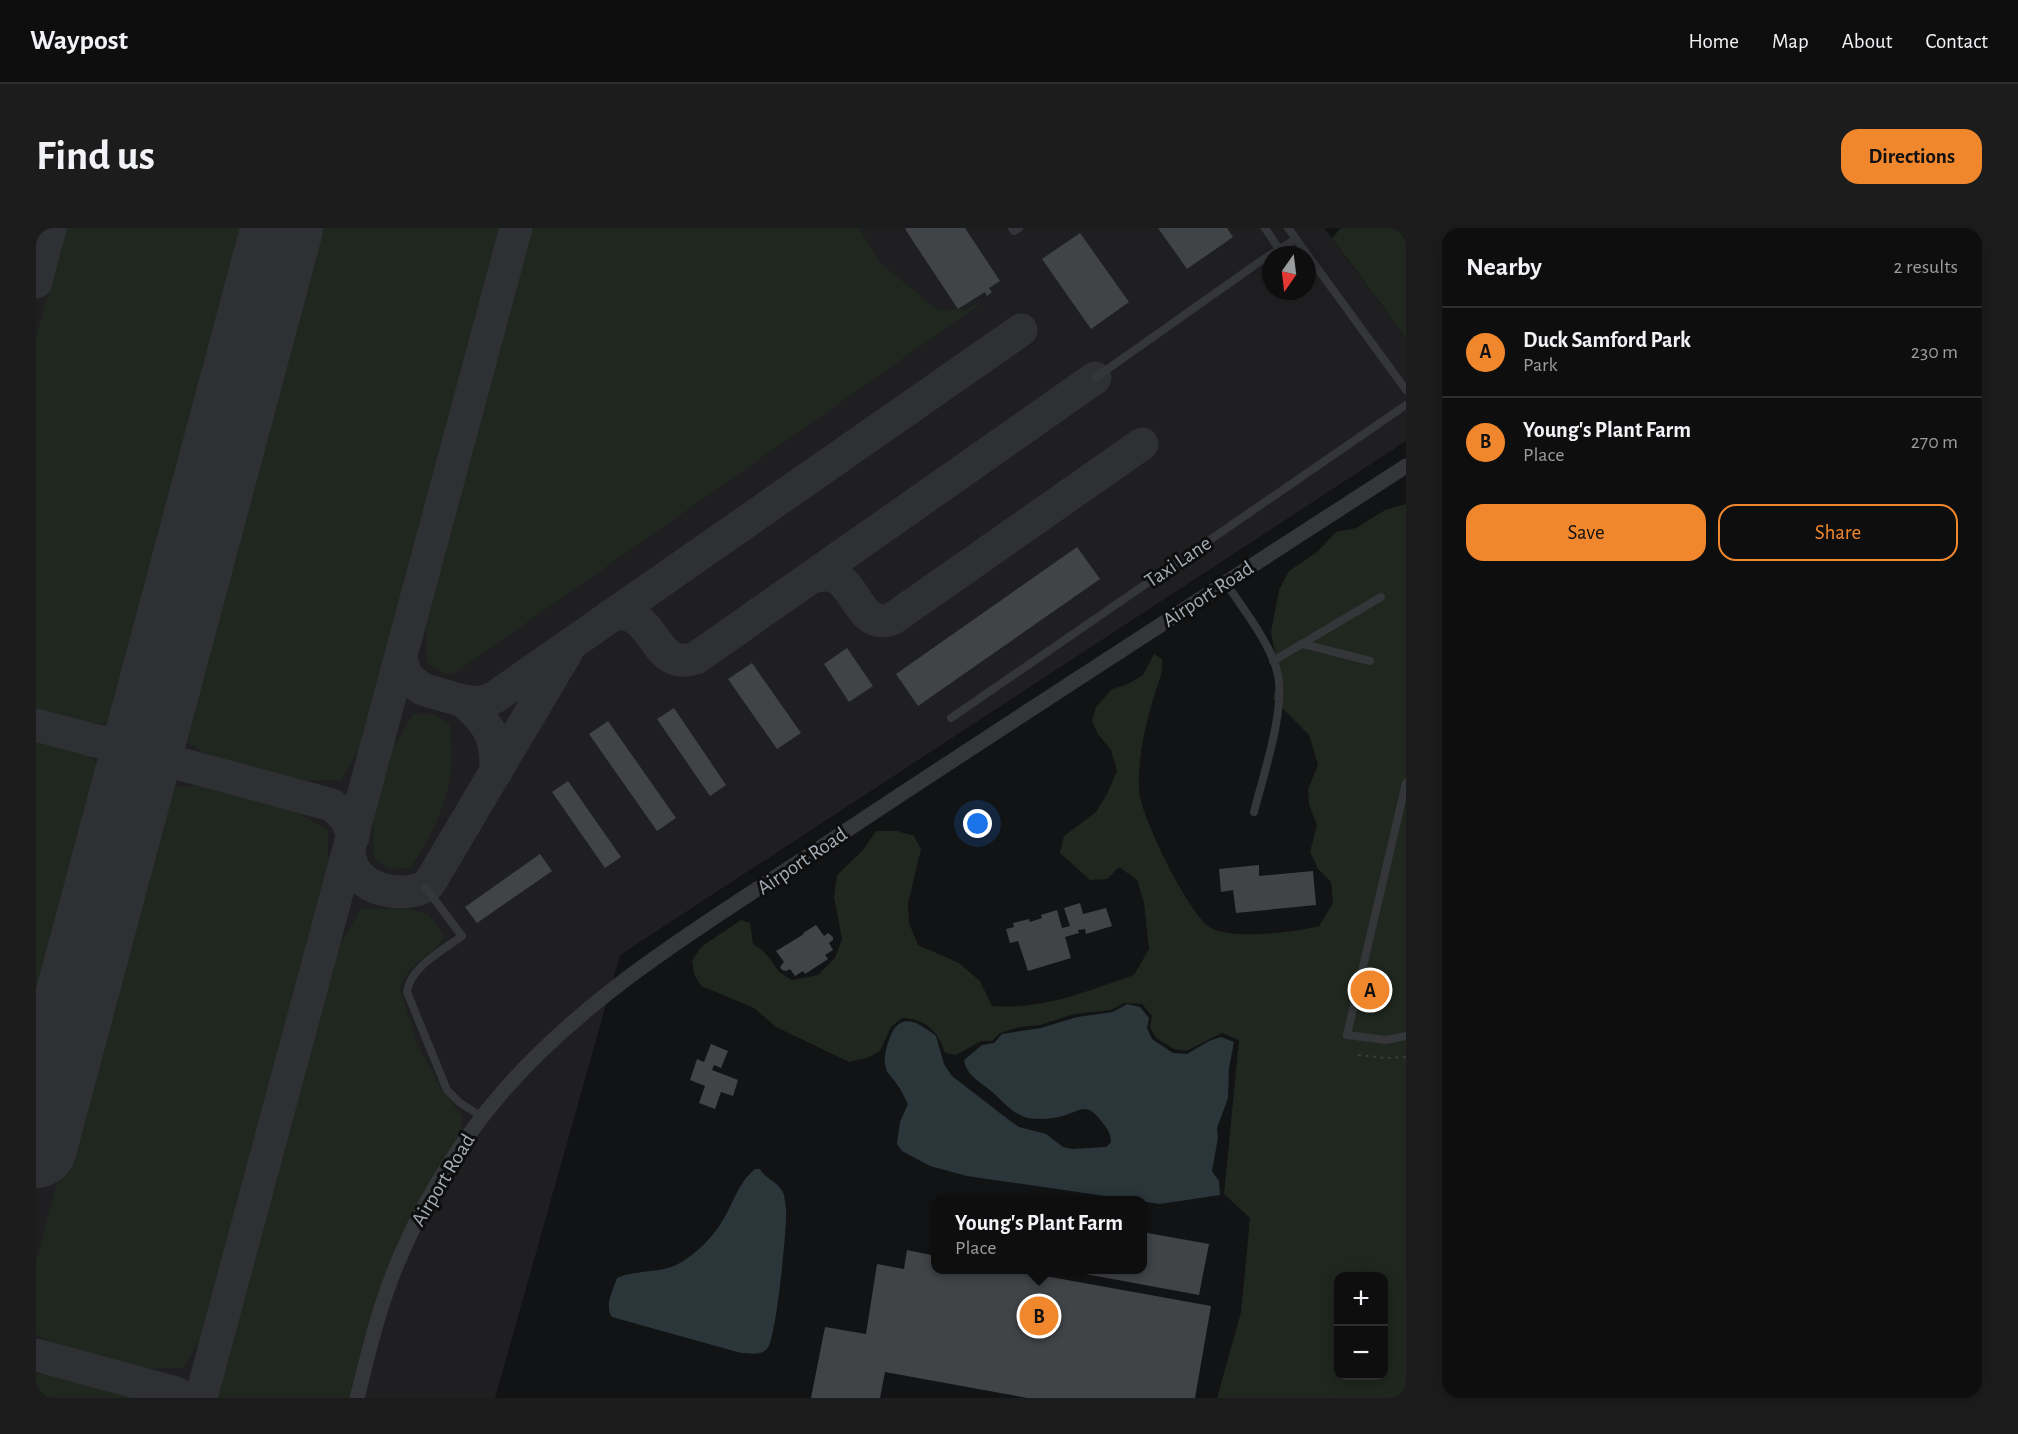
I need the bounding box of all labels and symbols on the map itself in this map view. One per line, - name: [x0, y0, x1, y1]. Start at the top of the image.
- north arrow: [1262, 246, 1316, 300]
- street label: Taxi Lane: [1141, 532, 1215, 592]
- street label: Airport Road: [1159, 557, 1257, 631]
- your location: [963, 809, 992, 838]
- street label: Airport Road: [753, 823, 851, 899]
- pin: A: [1350, 968, 1390, 1012]
- street label: Airport Road: [407, 1130, 479, 1230]
- pin: B: [1020, 1294, 1058, 1338]

